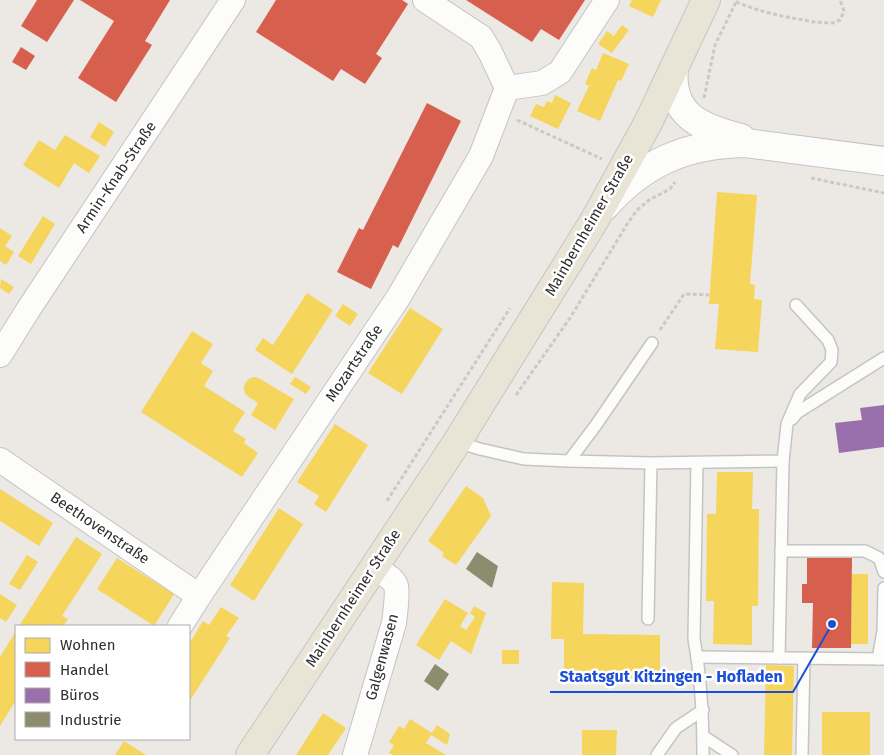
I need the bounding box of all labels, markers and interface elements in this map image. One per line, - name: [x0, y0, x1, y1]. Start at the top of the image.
- street label: Armin-Knab-Straße: [72, 118, 160, 236]
- street label: Mainbernheimer Straße: [541, 151, 637, 299]
- street label: Mozartstraße: [322, 321, 386, 405]
- street label: Beethovenstraße: [47, 488, 153, 568]
- street label: Mainbernheimer Straße: [302, 526, 404, 670]
- street label: Galgenwasen: [362, 612, 402, 702]
- legend: [15, 625, 190, 740]
- text: Wohnen: [60, 636, 116, 654]
- text: Handel: [60, 661, 109, 679]
- callout: Staatsgut Kitzingen - Hofladen: [550, 661, 793, 692]
- text: Staatsgut Kitzingen - Hofladen: [559, 667, 783, 686]
- text: Büros: [60, 686, 99, 704]
- text: Industrie: [60, 711, 122, 729]

